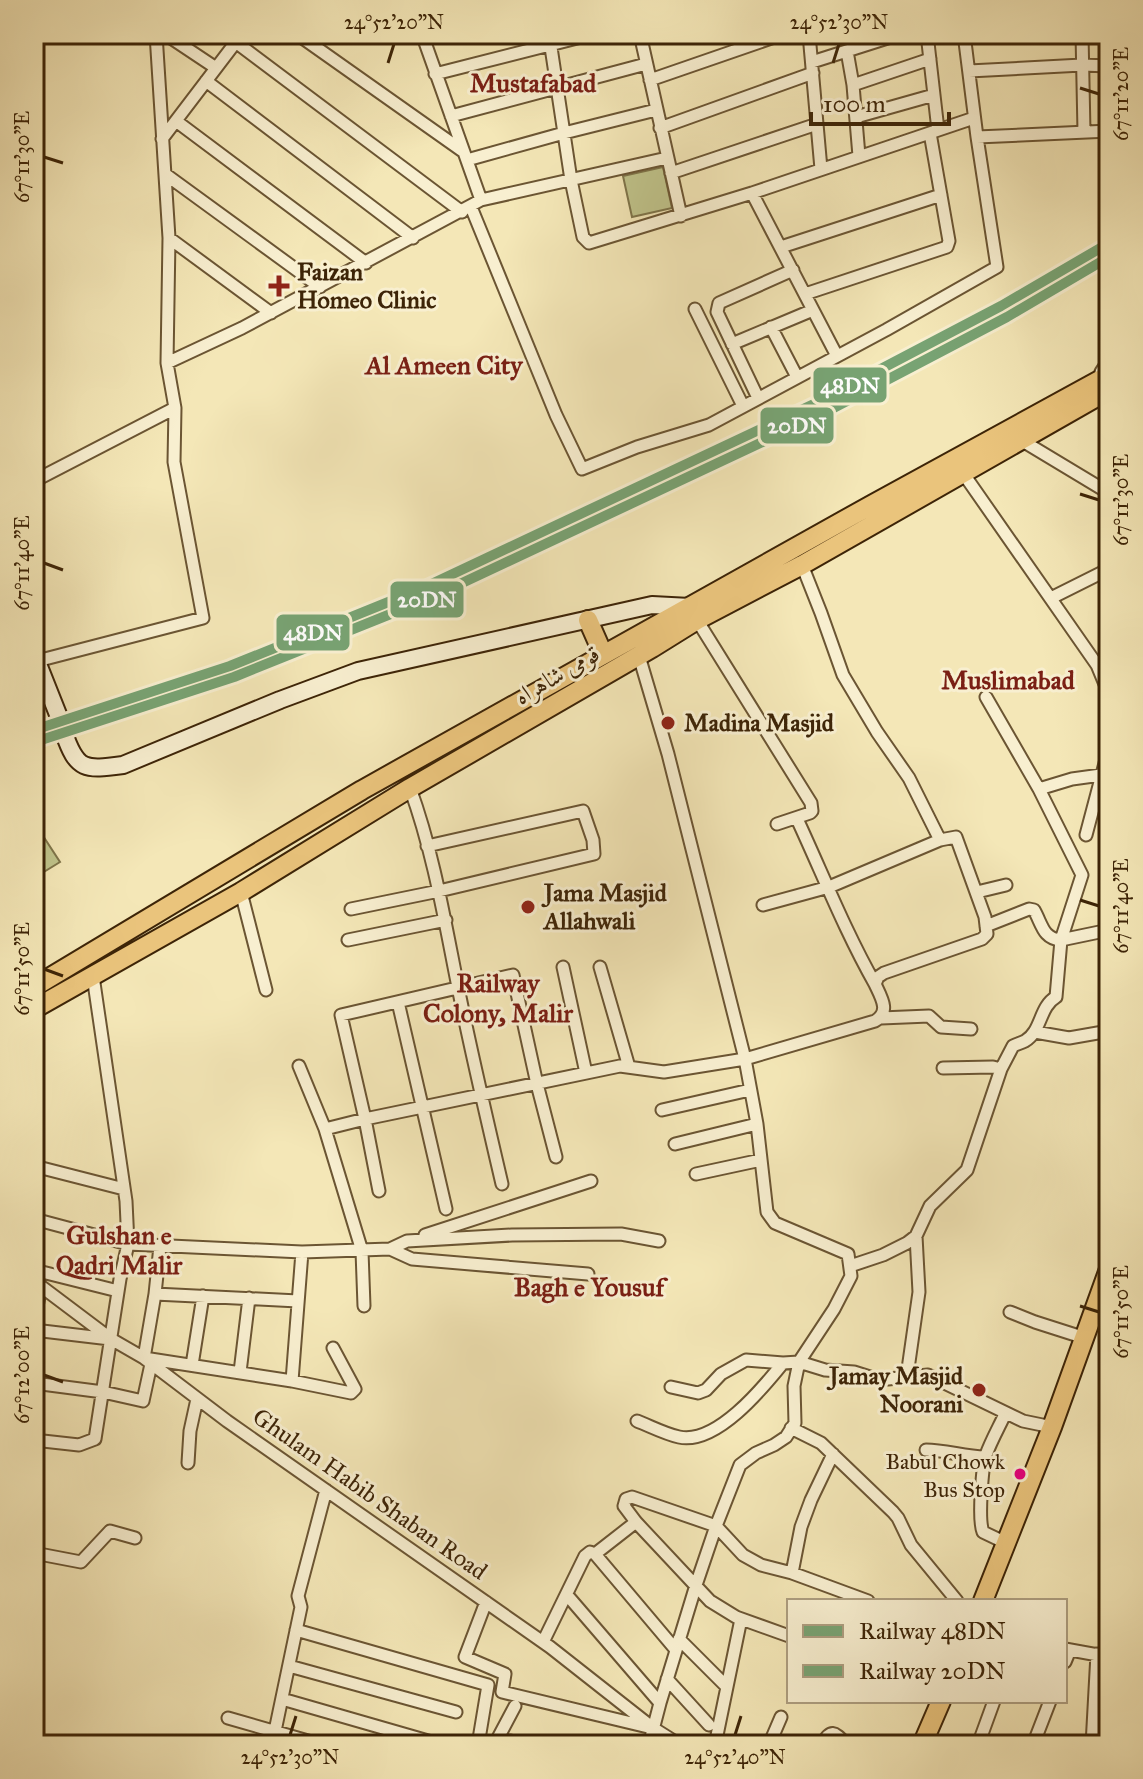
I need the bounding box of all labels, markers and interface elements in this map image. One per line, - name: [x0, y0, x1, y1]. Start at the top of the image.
- text: 24°52'20"N: [344, 10, 444, 34]
- text: 24°52'30"N: [790, 10, 888, 34]
- text: 67°11'20"E: [1109, 47, 1133, 141]
- district label: Mustafabad: [470, 67, 597, 99]
- scale bar: [811, 76, 949, 126]
- text: 100 m: [823, 89, 886, 119]
- text: 67°11'30"E: [10, 111, 34, 203]
- place label: Faizan Homeo Clinic: [297, 257, 436, 315]
- marker: Faizan Homeo Clinic: [268, 275, 290, 297]
- district label: Al Ameen City: [364, 349, 524, 381]
- line badge: 48DN: [812, 366, 888, 404]
- text: 48DN: [820, 372, 880, 399]
- line badge: 20DN: [759, 406, 835, 445]
- text: 20DN: [767, 412, 827, 439]
- text: 67°11'30"E: [1109, 454, 1133, 546]
- text: 67°11'40"E: [10, 515, 34, 611]
- line badge: 20DN: [389, 580, 465, 619]
- text: 20DN: [397, 586, 457, 613]
- line badge: 48DN: [275, 613, 351, 652]
- text: 48DN: [283, 619, 343, 646]
- street label: قومی شاہراہ: [509, 639, 605, 711]
- district label: Muslimabad: [941, 664, 1076, 696]
- place label: Madina Masjid: [684, 708, 835, 738]
- marker: Madina Masjid: [659, 714, 677, 732]
- text: 67°11'40"E: [1109, 858, 1133, 954]
- place label: Jama Masjid Allahwali: [541, 878, 668, 936]
- marker: Jama Masjid Allahwali: [519, 898, 537, 916]
- text: 67°11'50"E: [10, 922, 34, 1016]
- district label: Railway Colony, Malir: [423, 967, 574, 1029]
- district label: Gulshan e Qadri Malir: [56, 1219, 184, 1281]
- text: 67°11'50"E: [1109, 1265, 1133, 1359]
- district label: Bagh e Yousuf: [514, 1271, 669, 1304]
- text: 67°12'00"E: [10, 1326, 34, 1424]
- place label: Jamay Masjid Noorani: [826, 1361, 964, 1419]
- marker: Jamay Masjid Noorani: [970, 1381, 988, 1399]
- street label: Ghulam Habib Shaban Road: [247, 1402, 493, 1586]
- place label: Babul Chowk Bus Stop: [885, 1448, 1006, 1503]
- marker: Babul Chowk Bus Stop: [1012, 1466, 1028, 1482]
- legend: [787, 1599, 1067, 1703]
- text: Railway 48DN: [859, 1616, 1006, 1646]
- text: Railway 20DN: [859, 1656, 1006, 1686]
- text: 24°52'30"N: [241, 1745, 339, 1769]
- text: 24°52'40"N: [684, 1745, 786, 1769]

